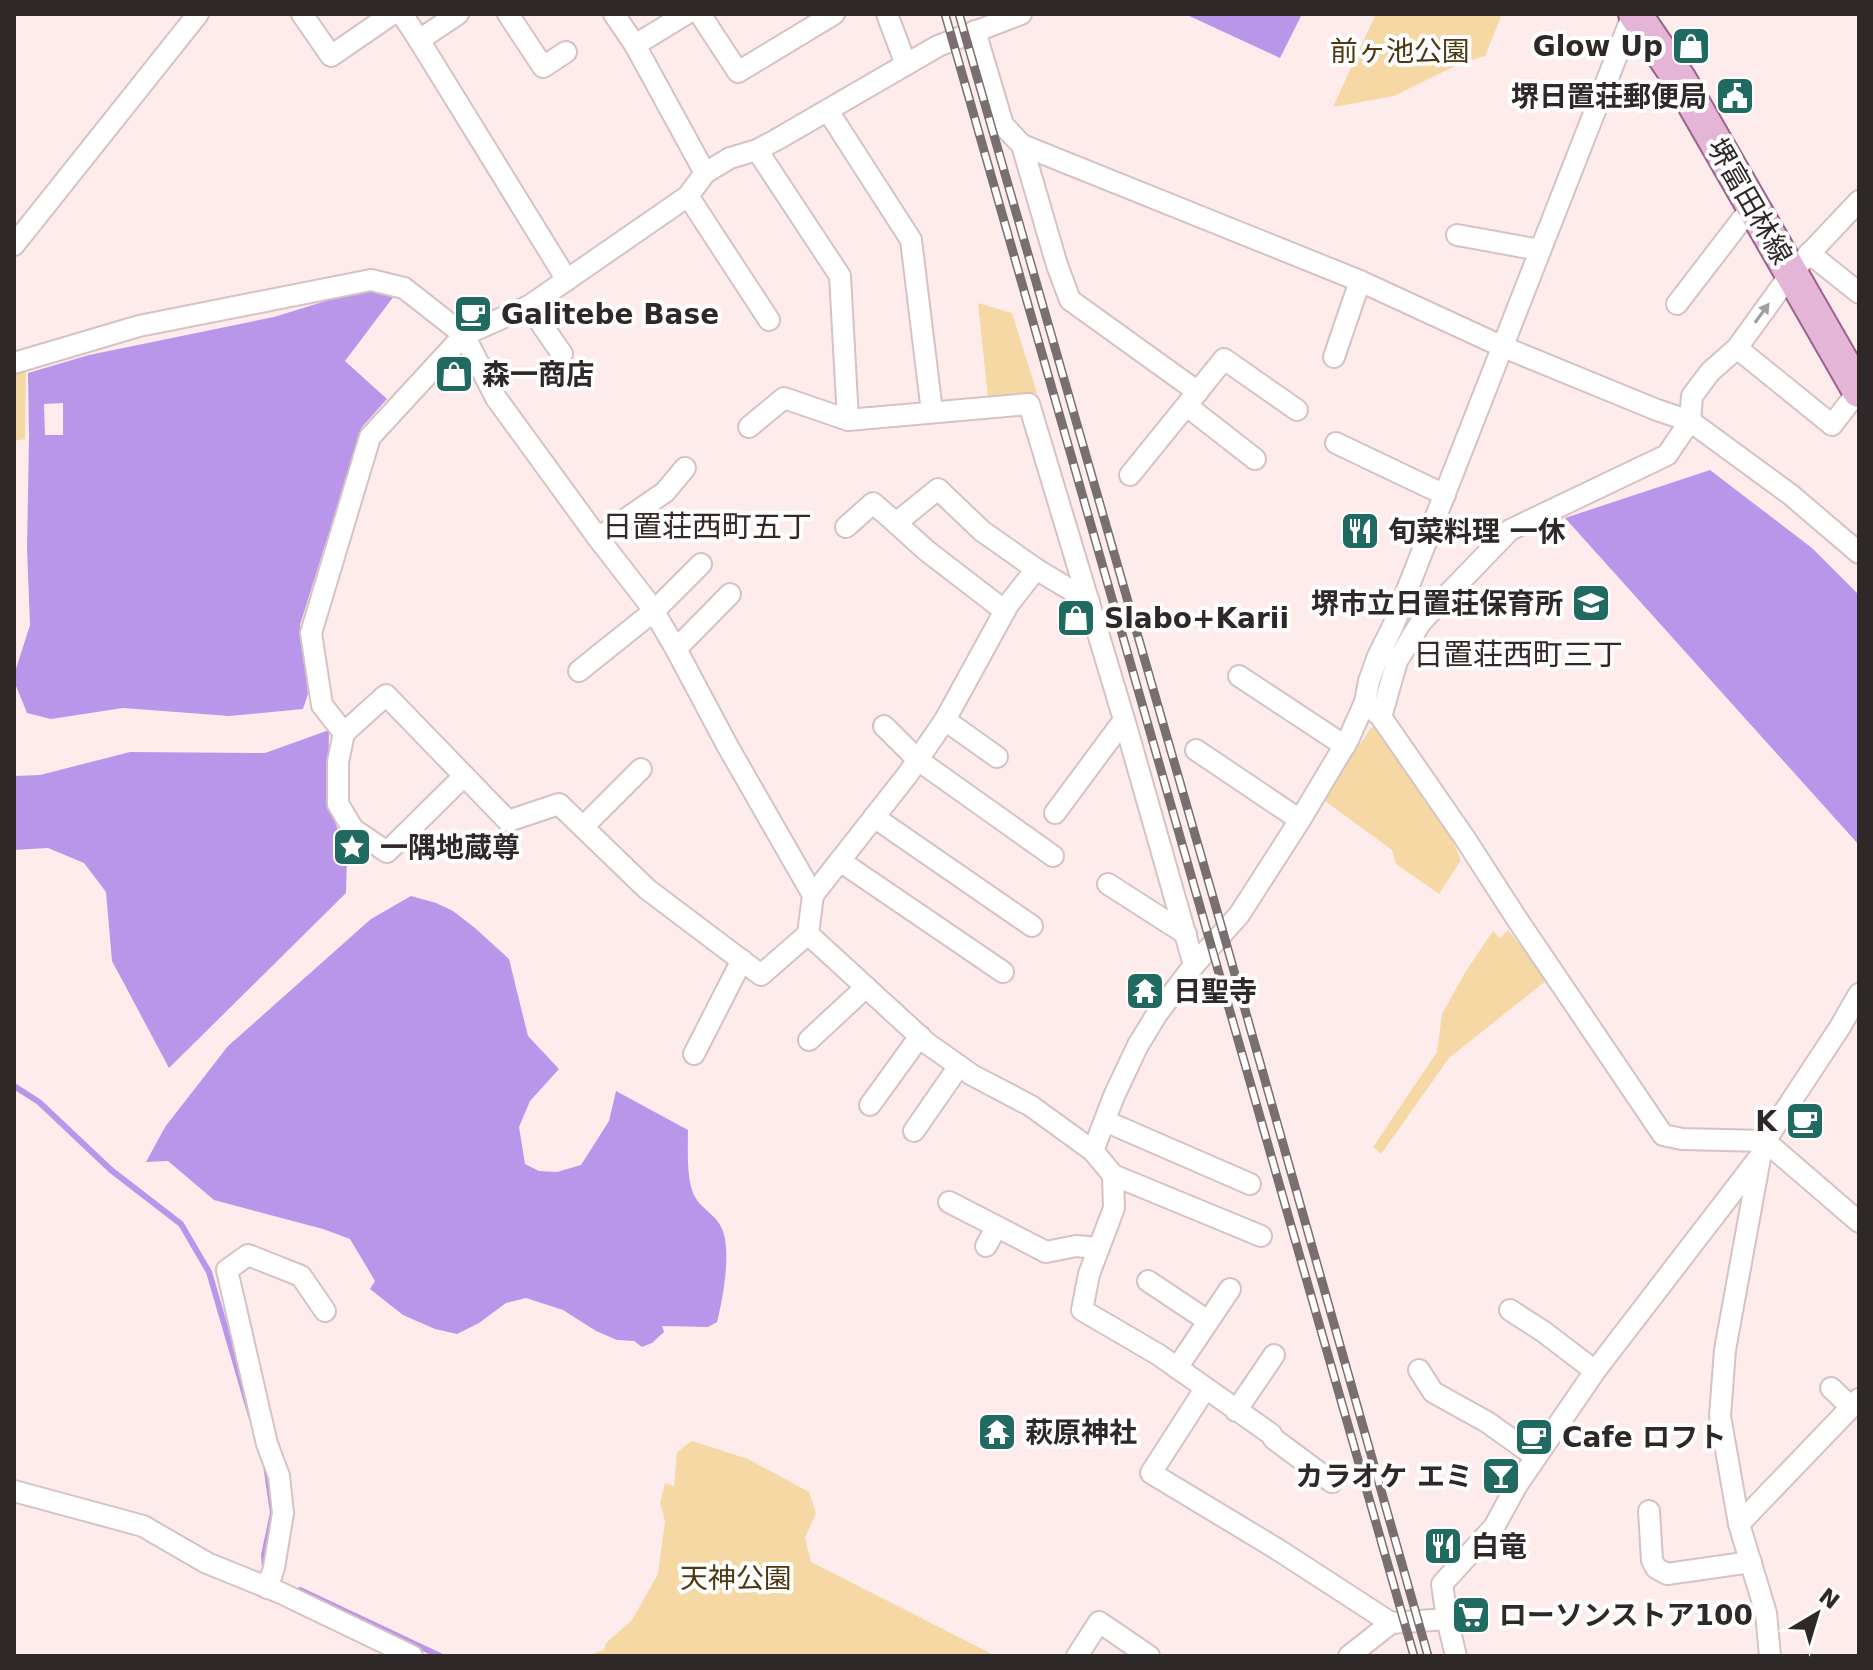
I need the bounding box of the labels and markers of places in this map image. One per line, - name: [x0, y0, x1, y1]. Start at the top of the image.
- shop icon: Glow Up: [1670, 25, 1712, 67]
- place label: Glow Up: [1533, 30, 1663, 63]
- public building icon: 堺日置荘郵便局: [1714, 75, 1756, 117]
- place label: 堺日置荘郵便局: [1511, 80, 1707, 113]
- cafe icon: Galitebe Base: [452, 293, 494, 335]
- place label: Galitebe Base: [501, 298, 719, 331]
- shop icon: 森一商店: [433, 353, 475, 395]
- place label: 森一商店: [482, 358, 594, 391]
- restaurant icon: 旬菜料理 一休: [1339, 510, 1381, 552]
- place label: 旬菜料理 一休: [1388, 515, 1566, 548]
- school or university icon: 堺市立日置荘保育所: [1570, 582, 1612, 624]
- place label: 堺市立日置荘保育所: [1311, 587, 1563, 620]
- shop icon: Slabo+Karii: [1055, 597, 1097, 639]
- place label: Slabo+Karii: [1104, 602, 1289, 635]
- place icon: 一隅地蔵尊: [331, 826, 373, 868]
- place label: 一隅地蔵尊: [380, 831, 520, 864]
- temple icon: 日聖寺: [1124, 970, 1166, 1012]
- place label: 日聖寺: [1173, 975, 1257, 1008]
- cafe icon: K: [1784, 1100, 1826, 1142]
- place label: K: [1755, 1105, 1778, 1138]
- temple icon: 萩原神社: [976, 1411, 1018, 1453]
- place label: 萩原神社: [1025, 1416, 1137, 1449]
- cafe icon: Cafe ロフト: [1513, 1416, 1555, 1458]
- place label: Cafe ロフト: [1562, 1421, 1726, 1454]
- bar icon: カラオケ エミ: [1480, 1455, 1522, 1497]
- place label: カラオケ エミ: [1295, 1460, 1473, 1493]
- restaurant icon: 白竜: [1422, 1525, 1464, 1567]
- place label: 白竜: [1471, 1530, 1527, 1563]
- supermarket icon: ローソンストア100: [1450, 1594, 1492, 1636]
- place label: ローソンストア100: [1499, 1599, 1753, 1632]

